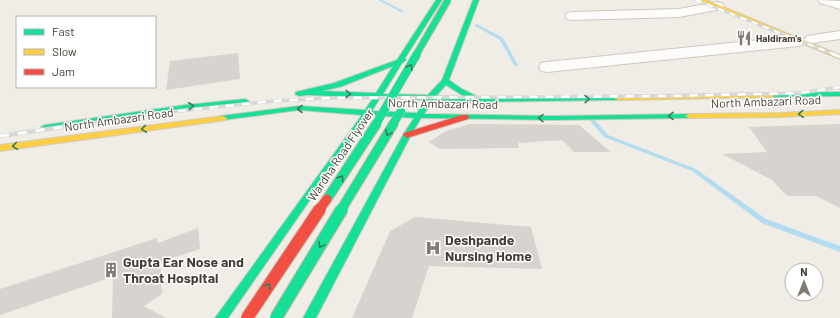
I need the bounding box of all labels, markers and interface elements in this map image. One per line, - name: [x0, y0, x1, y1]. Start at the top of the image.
- legend: [16, 16, 156, 88]
- text: Fast: [52, 24, 75, 38]
- restaurant icon: Haldiram's: [735, 29, 753, 47]
- place label: Haldiram's: [756, 32, 802, 44]
- text: Slow: [52, 44, 77, 58]
- text: Jam: [52, 64, 75, 78]
- one-way arrow: [405, 64, 412, 72]
- one-way arrow: [345, 90, 351, 98]
- street label: North Ambazari Road: [711, 92, 821, 110]
- one-way arrow: [584, 94, 590, 103]
- street label: North Ambazari Road: [388, 95, 498, 111]
- one-way arrow: [188, 102, 194, 111]
- street label: North Ambazari Road: [63, 104, 174, 134]
- one-way arrow: [297, 105, 303, 113]
- street label: Wardha Road Flyover: [304, 105, 377, 203]
- one-way arrow: [798, 109, 804, 118]
- one-way arrow: [668, 112, 674, 121]
- one-way arrow: [538, 114, 544, 122]
- one-way arrow: [141, 124, 147, 133]
- one-way arrow: [386, 129, 393, 137]
- one-way arrow: [12, 141, 18, 150]
- one-way arrow: [336, 175, 343, 182]
- place label: Deshpande Nursing Home: [445, 231, 532, 264]
- hospital icon: Deshpande Nursing Home: [424, 239, 442, 257]
- one-way arrow: [318, 241, 326, 248]
- place label: Gupta Ear Nose and Throat Hospital: [123, 253, 244, 286]
- building icon: Gupta Ear Nose and Throat Hospital: [102, 261, 120, 279]
- north arrow: [784, 262, 824, 302]
- text: N: [800, 265, 808, 278]
- one-way arrow: [263, 283, 270, 290]

